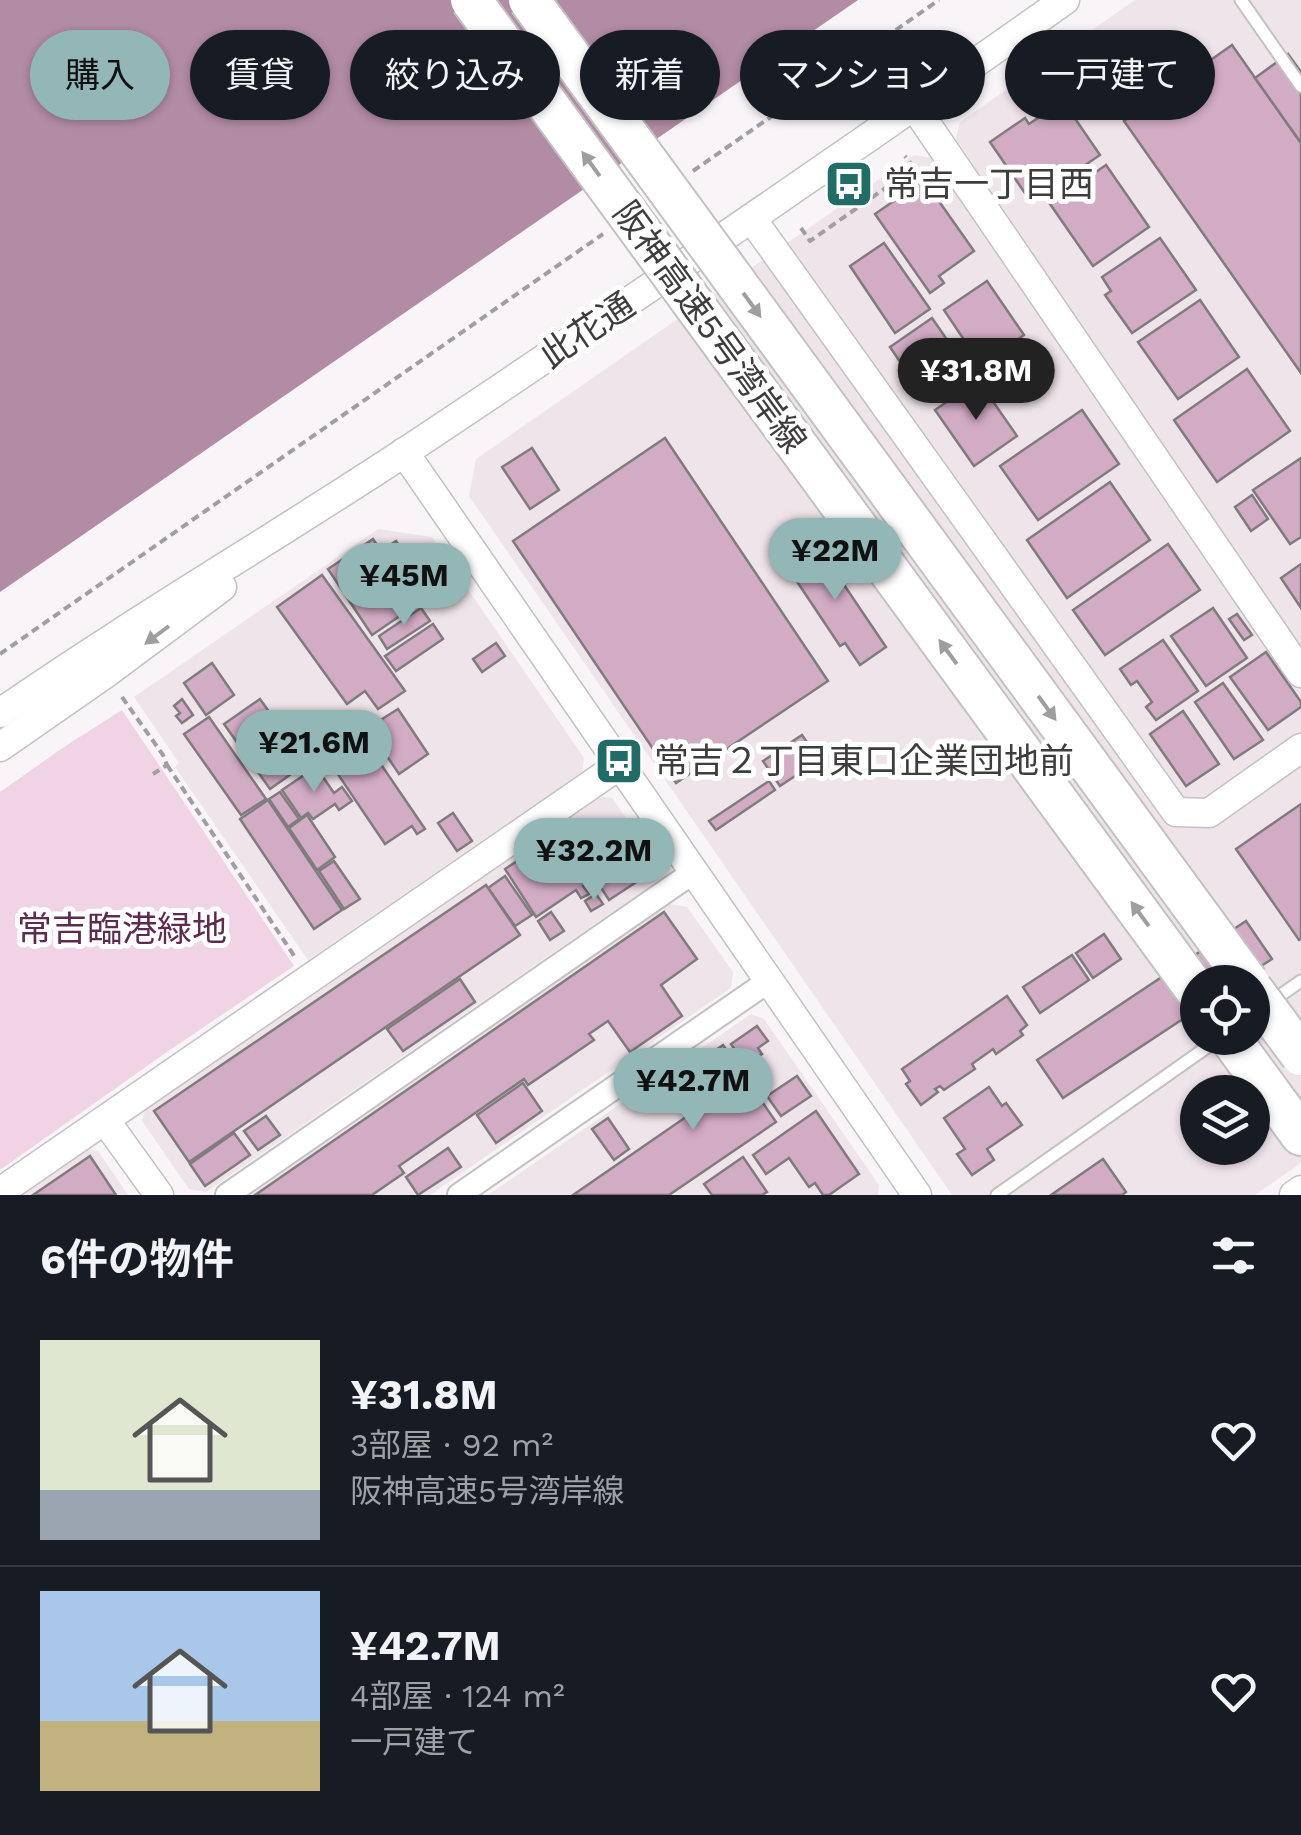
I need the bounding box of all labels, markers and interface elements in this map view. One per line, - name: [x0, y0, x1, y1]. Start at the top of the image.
- chip: 購入: [30, 30, 170, 120]
- chip: 賃貸: [190, 30, 330, 120]
- chip: 絞り込み: [350, 30, 560, 120]
- chip: 新着: [580, 30, 720, 120]
- chip: マンション: [740, 30, 985, 120]
- chip: 一戸建て: [1005, 30, 1215, 120]
- one-way arrow: [581, 151, 601, 177]
- bus stop icon: 常吉一丁目西: [823, 158, 875, 210]
- place label: 常吉一丁目西: [884, 163, 1094, 205]
- street label: 阪神高速5号湾岸線: [605, 193, 815, 461]
- street label: 此花通: [532, 283, 642, 377]
- one-way arrow: [742, 292, 761, 318]
- pin: ¥31.8M: [895, 338, 1057, 423]
- text: ¥31.8M: [920, 351, 1032, 389]
- pin: ¥22M: [776, 518, 894, 603]
- text: ¥22M: [791, 531, 879, 569]
- pin: ¥45M: [345, 543, 463, 628]
- text: ¥45M: [359, 556, 449, 594]
- one-way arrow: [144, 625, 170, 645]
- one-way arrow: [939, 639, 958, 665]
- one-way arrow: [1037, 695, 1057, 722]
- pin: ¥21.6M: [233, 710, 395, 795]
- text: ¥21.6M: [258, 723, 370, 761]
- bus stop icon: 常吉２丁目東口企業団地前: [593, 735, 645, 787]
- place label: 常吉２丁目東口企業団地前: [654, 740, 1074, 782]
- pin: ¥32.2M: [513, 818, 675, 903]
- text: ¥32.2M: [536, 831, 652, 869]
- one-way arrow: [1131, 901, 1150, 928]
- park label: 常吉臨港緑地: [17, 908, 227, 950]
- map controls: [1180, 965, 1270, 1165]
- button: locate: [1180, 965, 1270, 1055]
- pin: ¥42.7M: [612, 1048, 774, 1133]
- text: ¥42.7M: [636, 1061, 750, 1099]
- button: layers: [1180, 1075, 1270, 1165]
- icon: filters: [1206, 1228, 1261, 1283]
- text: 6件の物件: [40, 1235, 234, 1284]
- text: ¥31.8M: [350, 1370, 498, 1419]
- icon: home: [120, 1380, 240, 1500]
- icon: heart: [1206, 1413, 1261, 1468]
- text: 3部屋 · 92 m²: [350, 1426, 553, 1464]
- text: 阪神高速5号湾岸線: [350, 1472, 625, 1510]
- text: ¥42.7M: [350, 1621, 501, 1670]
- icon: home: [120, 1631, 240, 1751]
- icon: heart: [1206, 1664, 1261, 1719]
- text: 4部屋 · 124 m²: [350, 1677, 565, 1715]
- text: 一戸建て: [350, 1723, 478, 1761]

